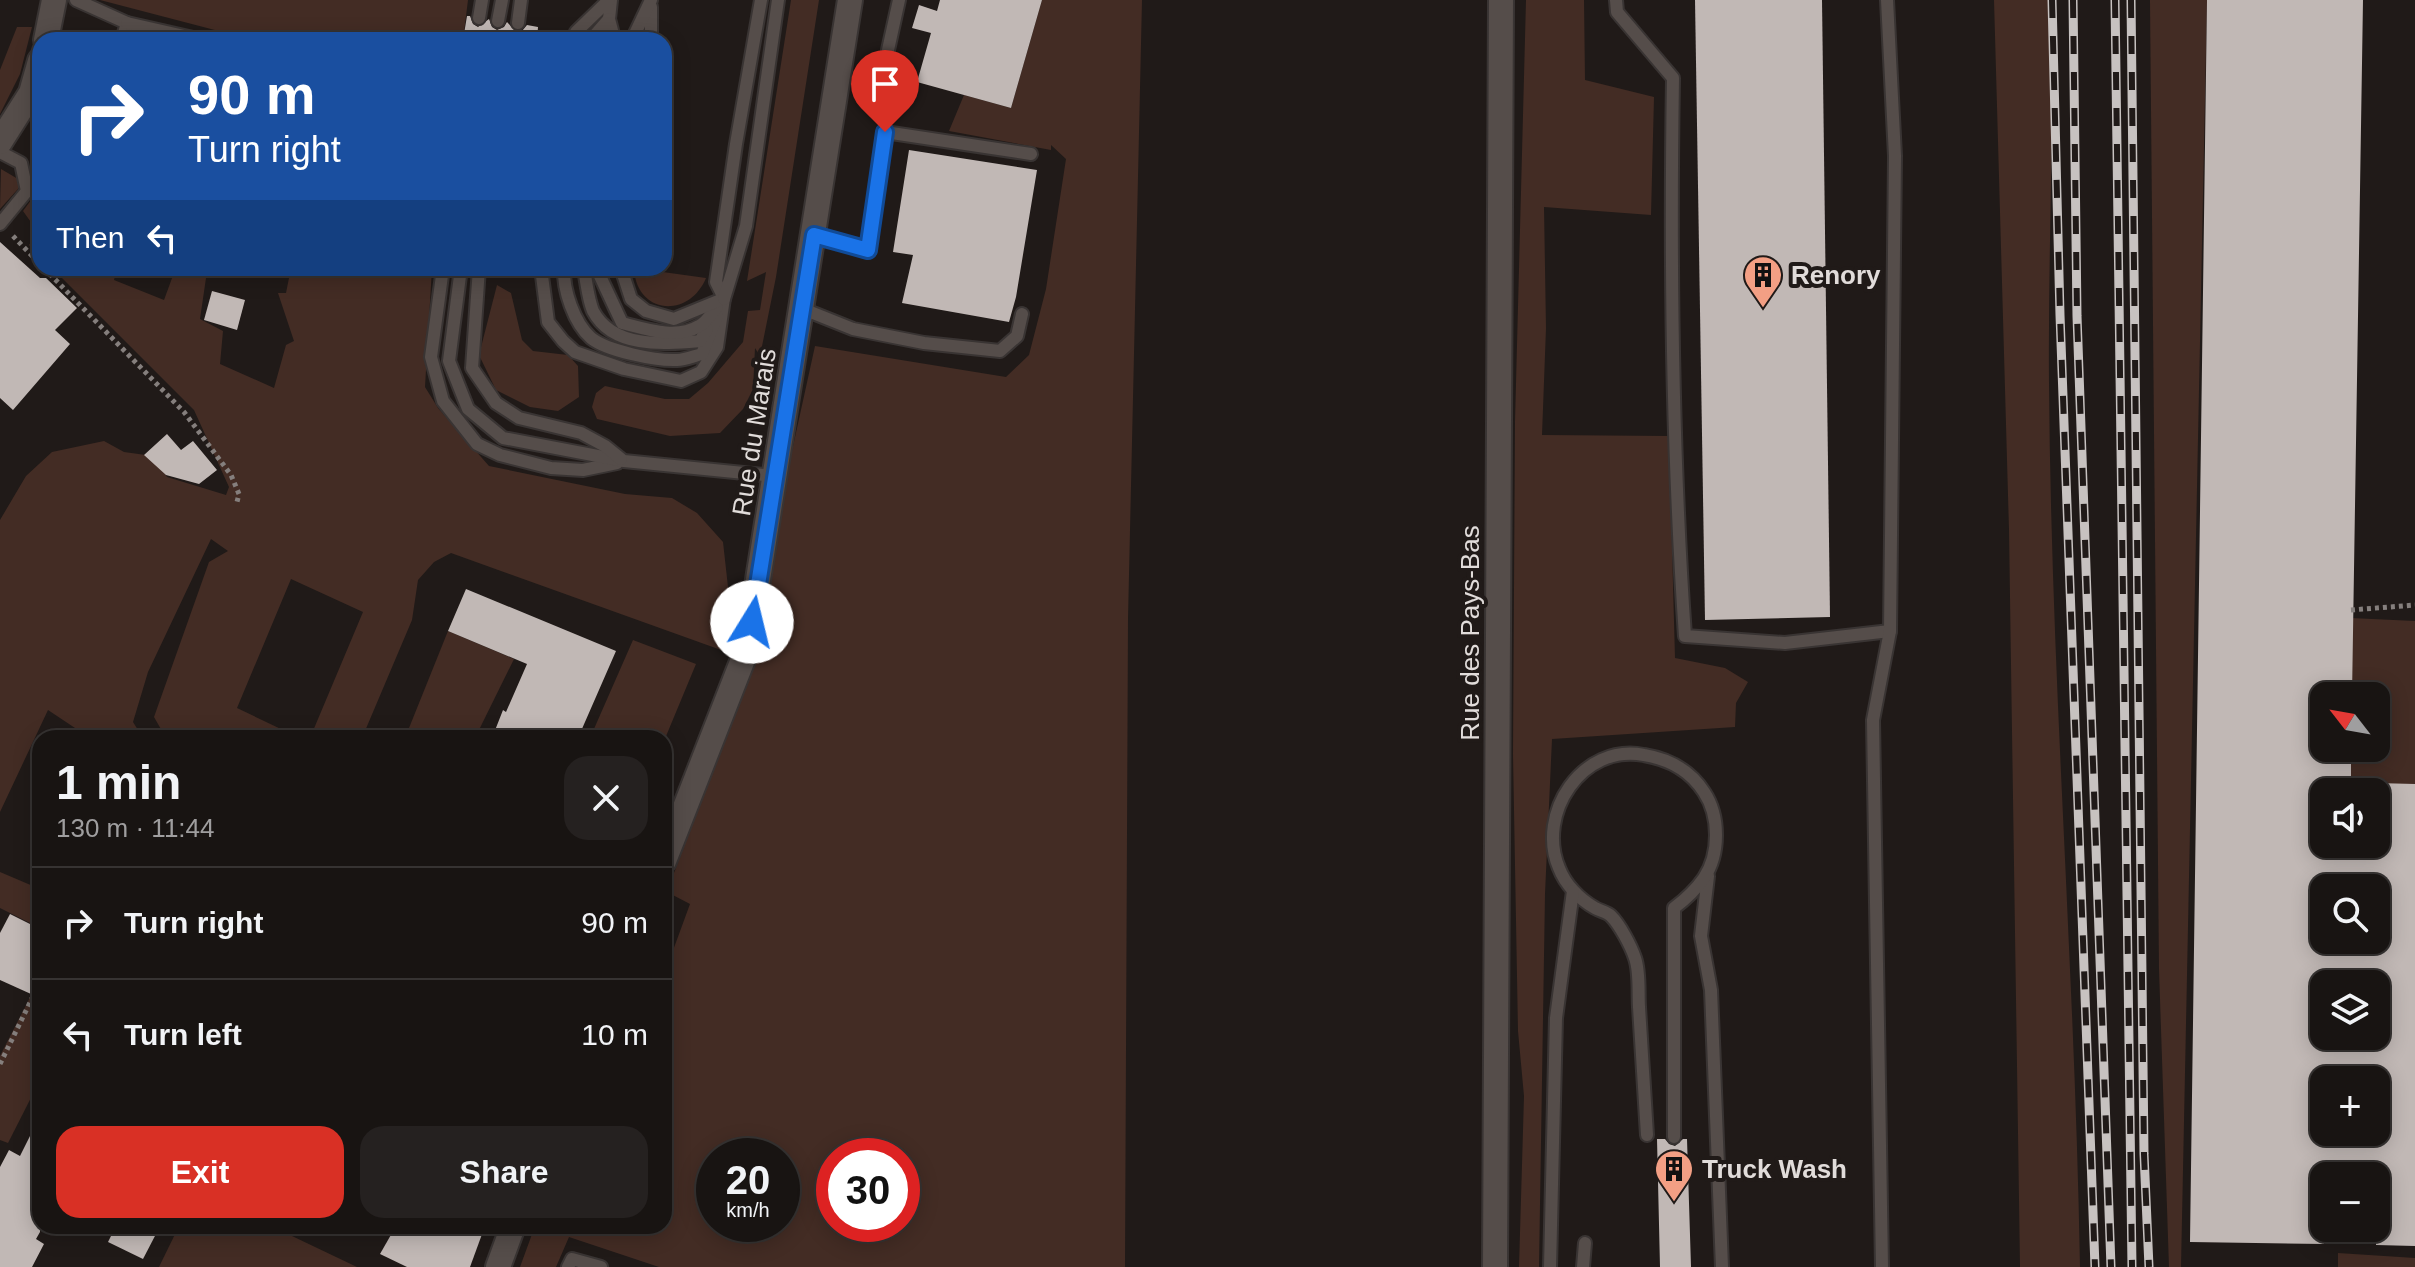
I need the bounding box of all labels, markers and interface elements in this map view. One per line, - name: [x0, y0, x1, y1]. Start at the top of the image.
- pin: [851, 50, 919, 132]
- icon: arrive: [863, 62, 907, 106]
- text: 90 m: [188, 63, 316, 126]
- icon: right: [56, 64, 160, 168]
- text: Turn right: [188, 129, 341, 170]
- icon: left: [140, 216, 184, 260]
- text: Then: [56, 221, 124, 254]
- building icon: Renory: [1742, 254, 1784, 309]
- place label: Renory: [1791, 260, 1881, 290]
- street label: Rue du Marais: [726, 346, 782, 518]
- street label: Rue des Pays-Bas: [1455, 525, 1485, 741]
- position arrow: [710, 580, 794, 664]
- north arrow: [2310, 682, 2390, 762]
- map controls: [2310, 682, 2390, 1242]
- text: 1 min: [56, 756, 181, 809]
- button: close: [564, 756, 648, 840]
- button: sound: [2310, 778, 2390, 858]
- text: 130 m · 11:44: [56, 813, 215, 843]
- button: search: [2310, 874, 2390, 954]
- icon: right: [56, 901, 100, 945]
- text: Turn right: [124, 906, 263, 939]
- text: 90 m: [581, 906, 648, 939]
- button: layers: [2310, 970, 2390, 1050]
- icon: left: [56, 1013, 100, 1057]
- text: Turn left: [124, 1018, 242, 1051]
- text: 10 m: [581, 1018, 648, 1051]
- button: +: [2310, 1066, 2390, 1146]
- button: Exit: [56, 1126, 344, 1218]
- button: Share: [360, 1126, 648, 1218]
- speed limit sign: 30: [816, 1138, 920, 1242]
- building icon: Truck Wash: [1653, 1148, 1695, 1203]
- place label: Truck Wash: [1702, 1154, 1847, 1184]
- text: 20: [726, 1158, 770, 1202]
- button: −: [2310, 1162, 2390, 1242]
- text: km/h: [726, 1199, 770, 1221]

